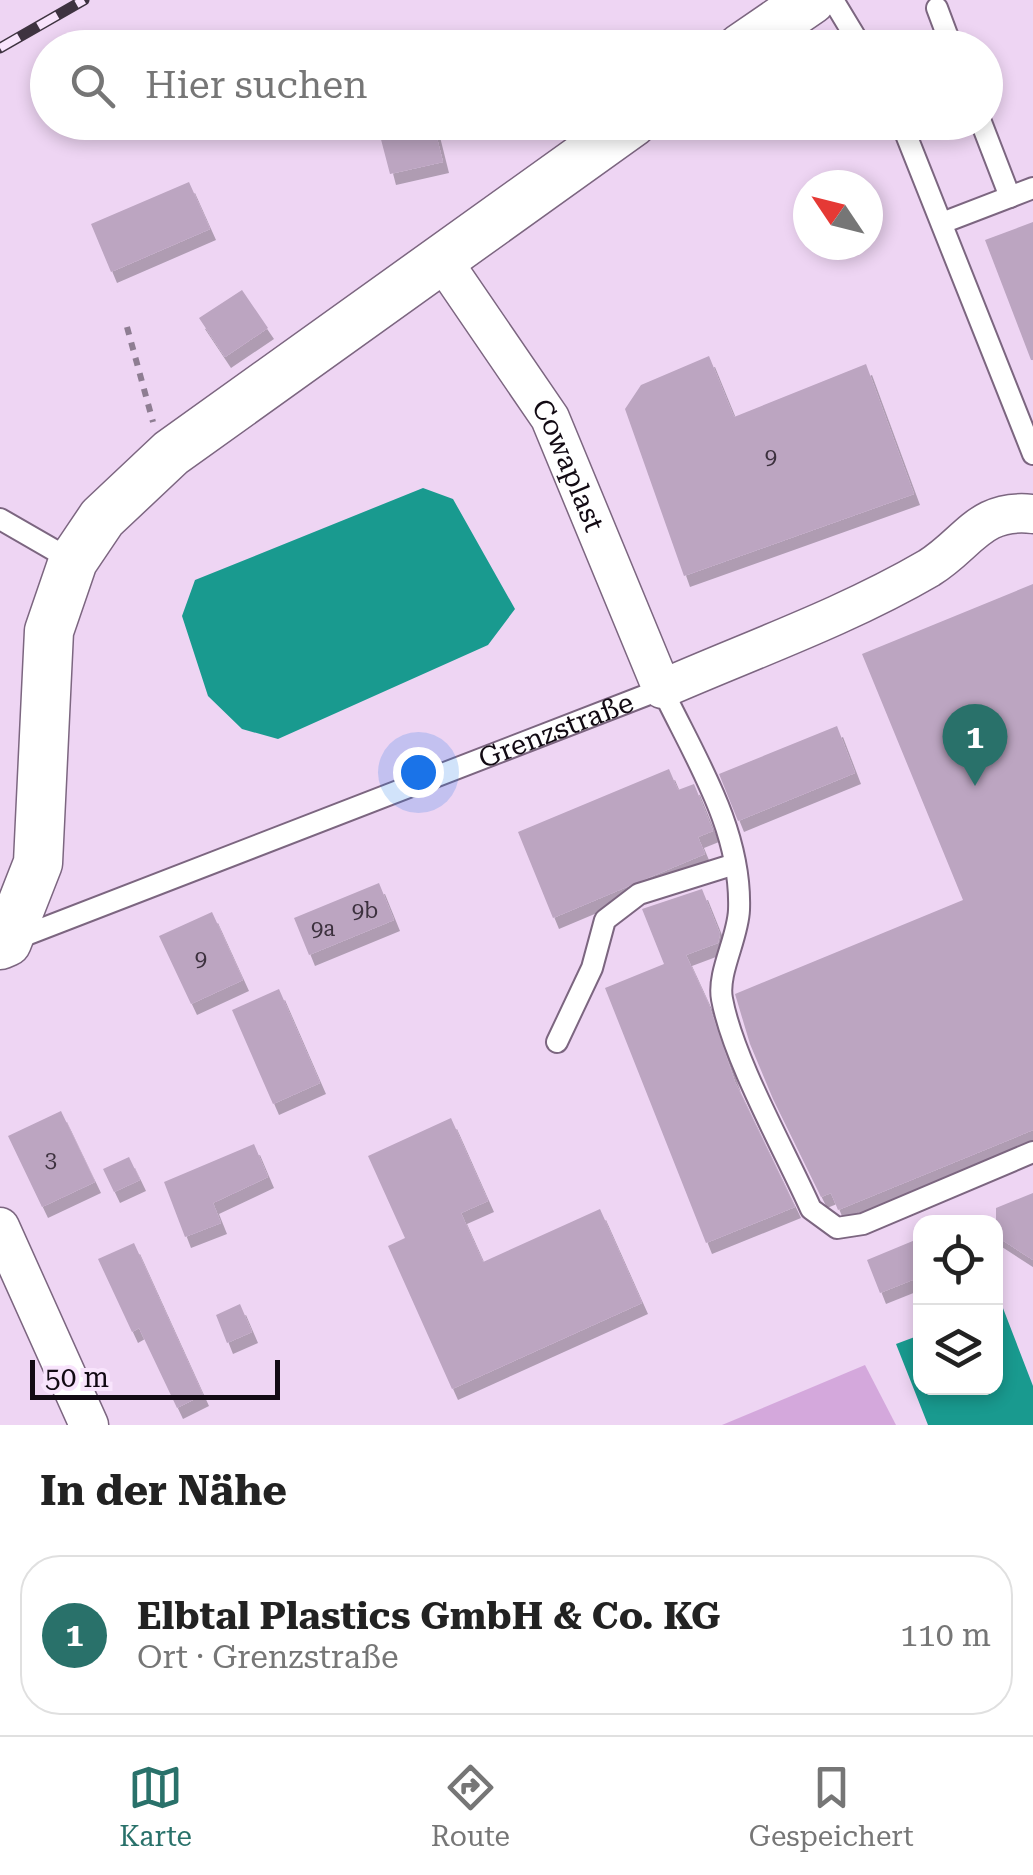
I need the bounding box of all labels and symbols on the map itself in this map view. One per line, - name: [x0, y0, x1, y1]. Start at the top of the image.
- north arrow: [793, 170, 883, 260]
- street label: Cowaplast: [525, 392, 611, 536]
- house number: 9: [765, 444, 777, 469]
- street label: Grenzstraße: [474, 685, 638, 775]
- pin: 1: [942, 704, 1008, 786]
- your location: [393, 747, 444, 798]
- house number: 9b: [352, 898, 378, 923]
- house number: 9a: [311, 916, 335, 941]
- house number: 9: [195, 946, 207, 971]
- house number: 3: [45, 1147, 57, 1172]
- scale bar: [30, 1355, 280, 1400]

